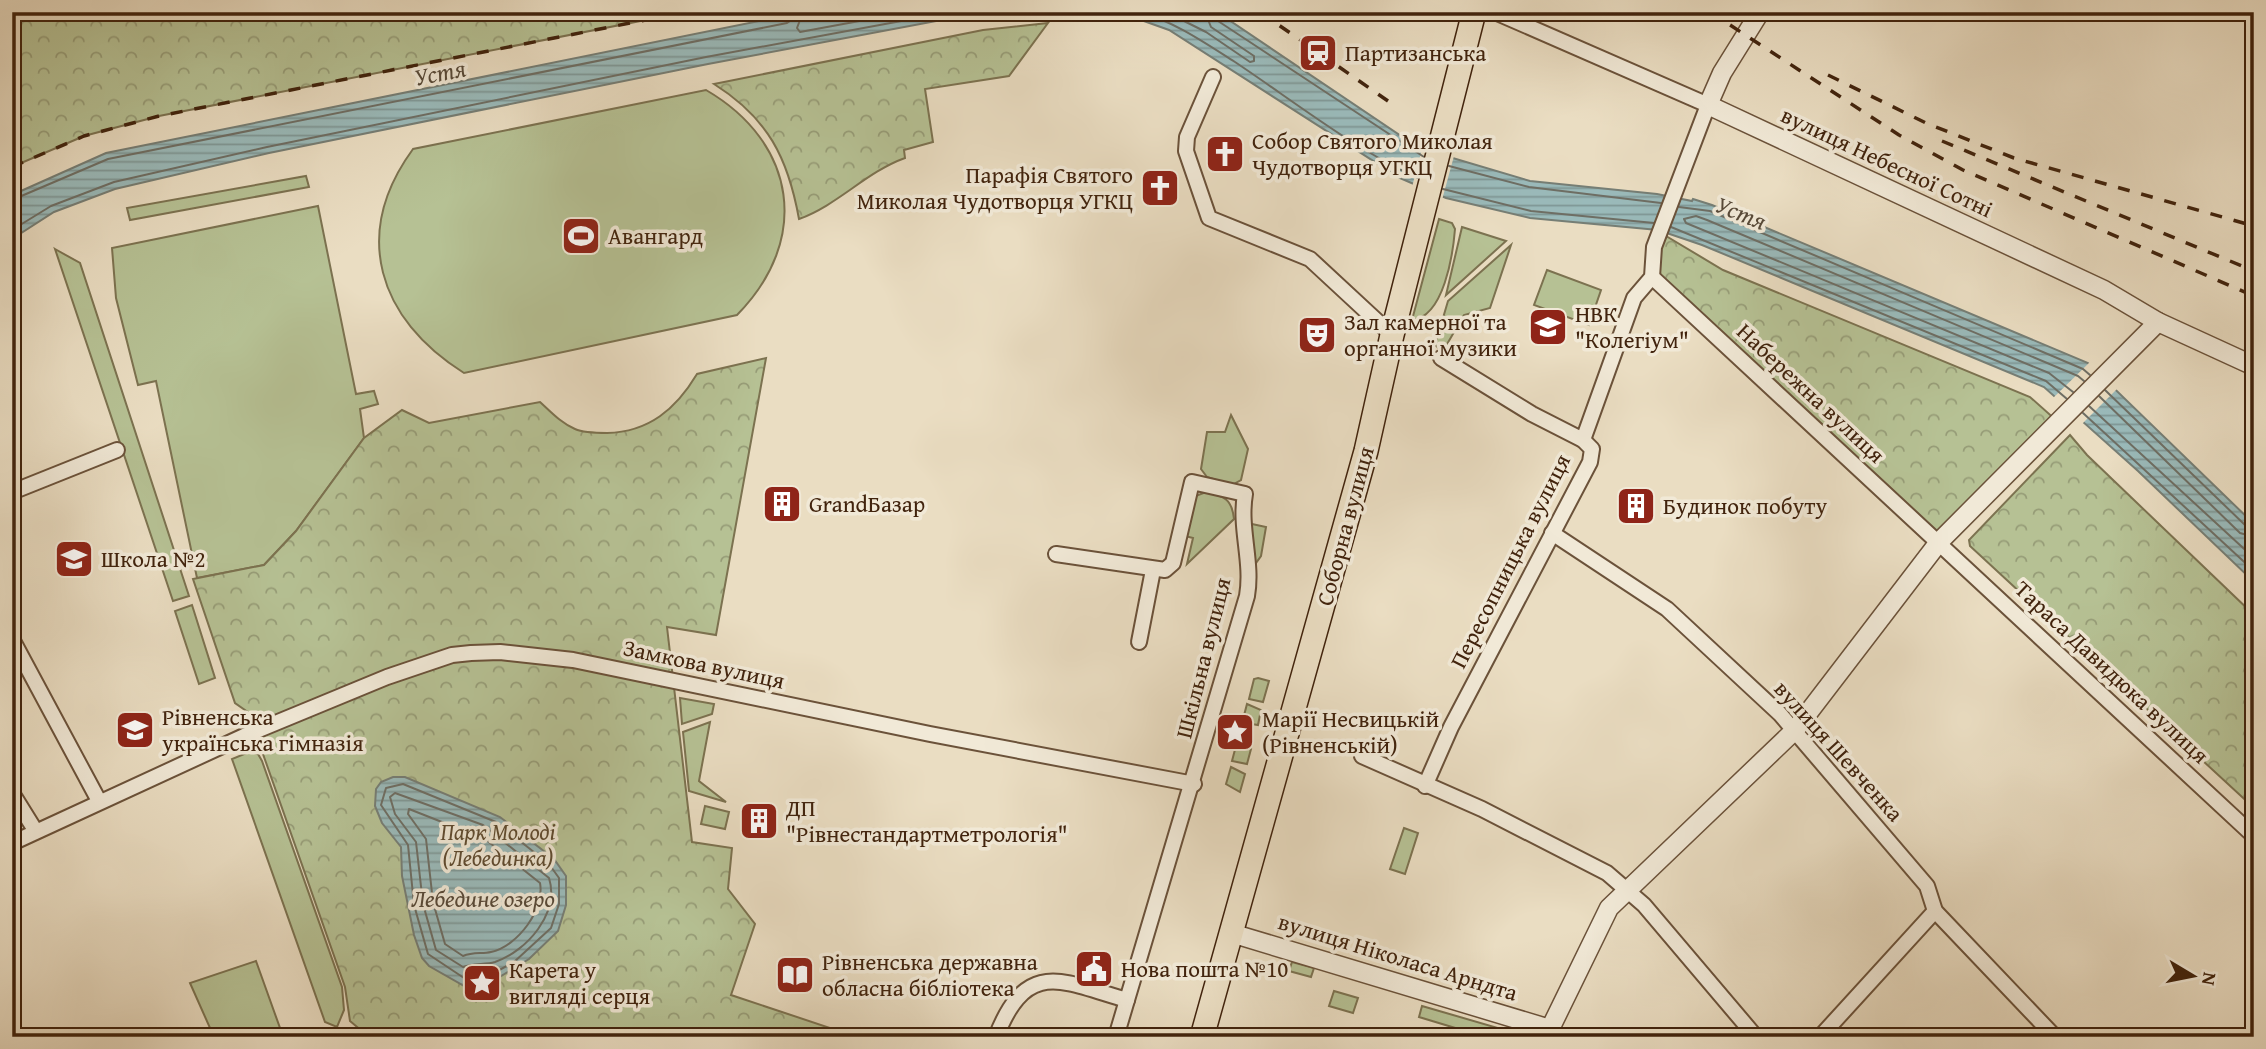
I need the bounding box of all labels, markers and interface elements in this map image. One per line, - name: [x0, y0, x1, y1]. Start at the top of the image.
- station icon: Партизанська: [1297, 32, 1339, 74]
- place label: Партизанська: [1345, 36, 1486, 69]
- water label: Устя: [411, 50, 469, 95]
- street label: вулиця Небесної Сотні: [1776, 98, 1998, 225]
- place label: Собор Святого Миколая Чудотворця УГКЦ: [1252, 124, 1493, 183]
- church icon: Собор Святого Миколая Чудотворця УГКЦ: [1204, 133, 1246, 175]
- place label: Парафія Святого Миколая Чудотворця УГКЦ: [857, 158, 1133, 217]
- church icon: Парафія Святого Миколая Чудотворця УГКЦ: [1139, 167, 1181, 209]
- water label: Устя: [1710, 187, 1772, 239]
- sports icon: Авангард: [560, 215, 602, 257]
- place label: Авангард: [608, 219, 704, 252]
- place label: НВК "Колегіум": [1575, 297, 1689, 356]
- place label: Зал камерної та органної музики: [1344, 305, 1517, 364]
- school or university icon: НВК "Колегіум": [1527, 306, 1569, 348]
- theatre icon: Зал камерної та органної музики: [1296, 314, 1338, 356]
- street label: Набережна вулиця: [1730, 315, 1893, 470]
- street label: Соборна вулиця: [1307, 442, 1382, 609]
- street label: Пересопницька вулиця: [1441, 448, 1578, 674]
- building icon: GrandБазар: [761, 483, 803, 525]
- building icon: Будинок побуту: [1615, 485, 1657, 527]
- place label: GrandБазар: [809, 487, 925, 520]
- place label: Будинок побуту: [1663, 489, 1827, 522]
- school or university icon: Школа №2: [53, 538, 95, 580]
- place label: Школа №2: [101, 542, 205, 575]
- street label: Тараса Давидюка вулиця: [2008, 573, 2217, 771]
- street label: Шкільна вулиця: [1167, 574, 1239, 742]
- street label: Замкова вулиця: [620, 630, 788, 697]
- street label: вулиця Шевченка: [1767, 673, 1912, 829]
- place label: Рівненська українська гімназія: [161, 700, 364, 759]
- place label: Марії Несвицькій (Рівненській): [1262, 702, 1440, 761]
- school or university icon: Рівненська українська гімназія: [114, 709, 156, 751]
- place icon: Марії Несвицькій (Рівненській): [1214, 711, 1256, 753]
- place label: ДП "Рівнестандартметрологія": [785, 791, 1068, 850]
- building icon: ДП "Рівнестандартметрологія": [738, 800, 780, 842]
- park label: Парк Молоді (Лебединка): [441, 815, 555, 874]
- water label: Лебедине озеро: [411, 881, 555, 916]
- street label: вулиця Ніколаса Арндта: [1274, 904, 1522, 1009]
- north arrow: [2158, 940, 2228, 1010]
- place label: Рівненська державна обласна бібліотека: [822, 945, 1038, 1004]
- public building icon: Нова пошта №10: [1073, 948, 1115, 990]
- place label: Нова пошта №10: [1121, 952, 1288, 985]
- place label: Карета у вигляді серця: [509, 953, 650, 1012]
- library icon: Рівненська державна обласна бібліотека: [774, 954, 816, 996]
- place icon: Карета у вигляді серця: [461, 962, 503, 1004]
- text: N: [2195, 970, 2225, 988]

